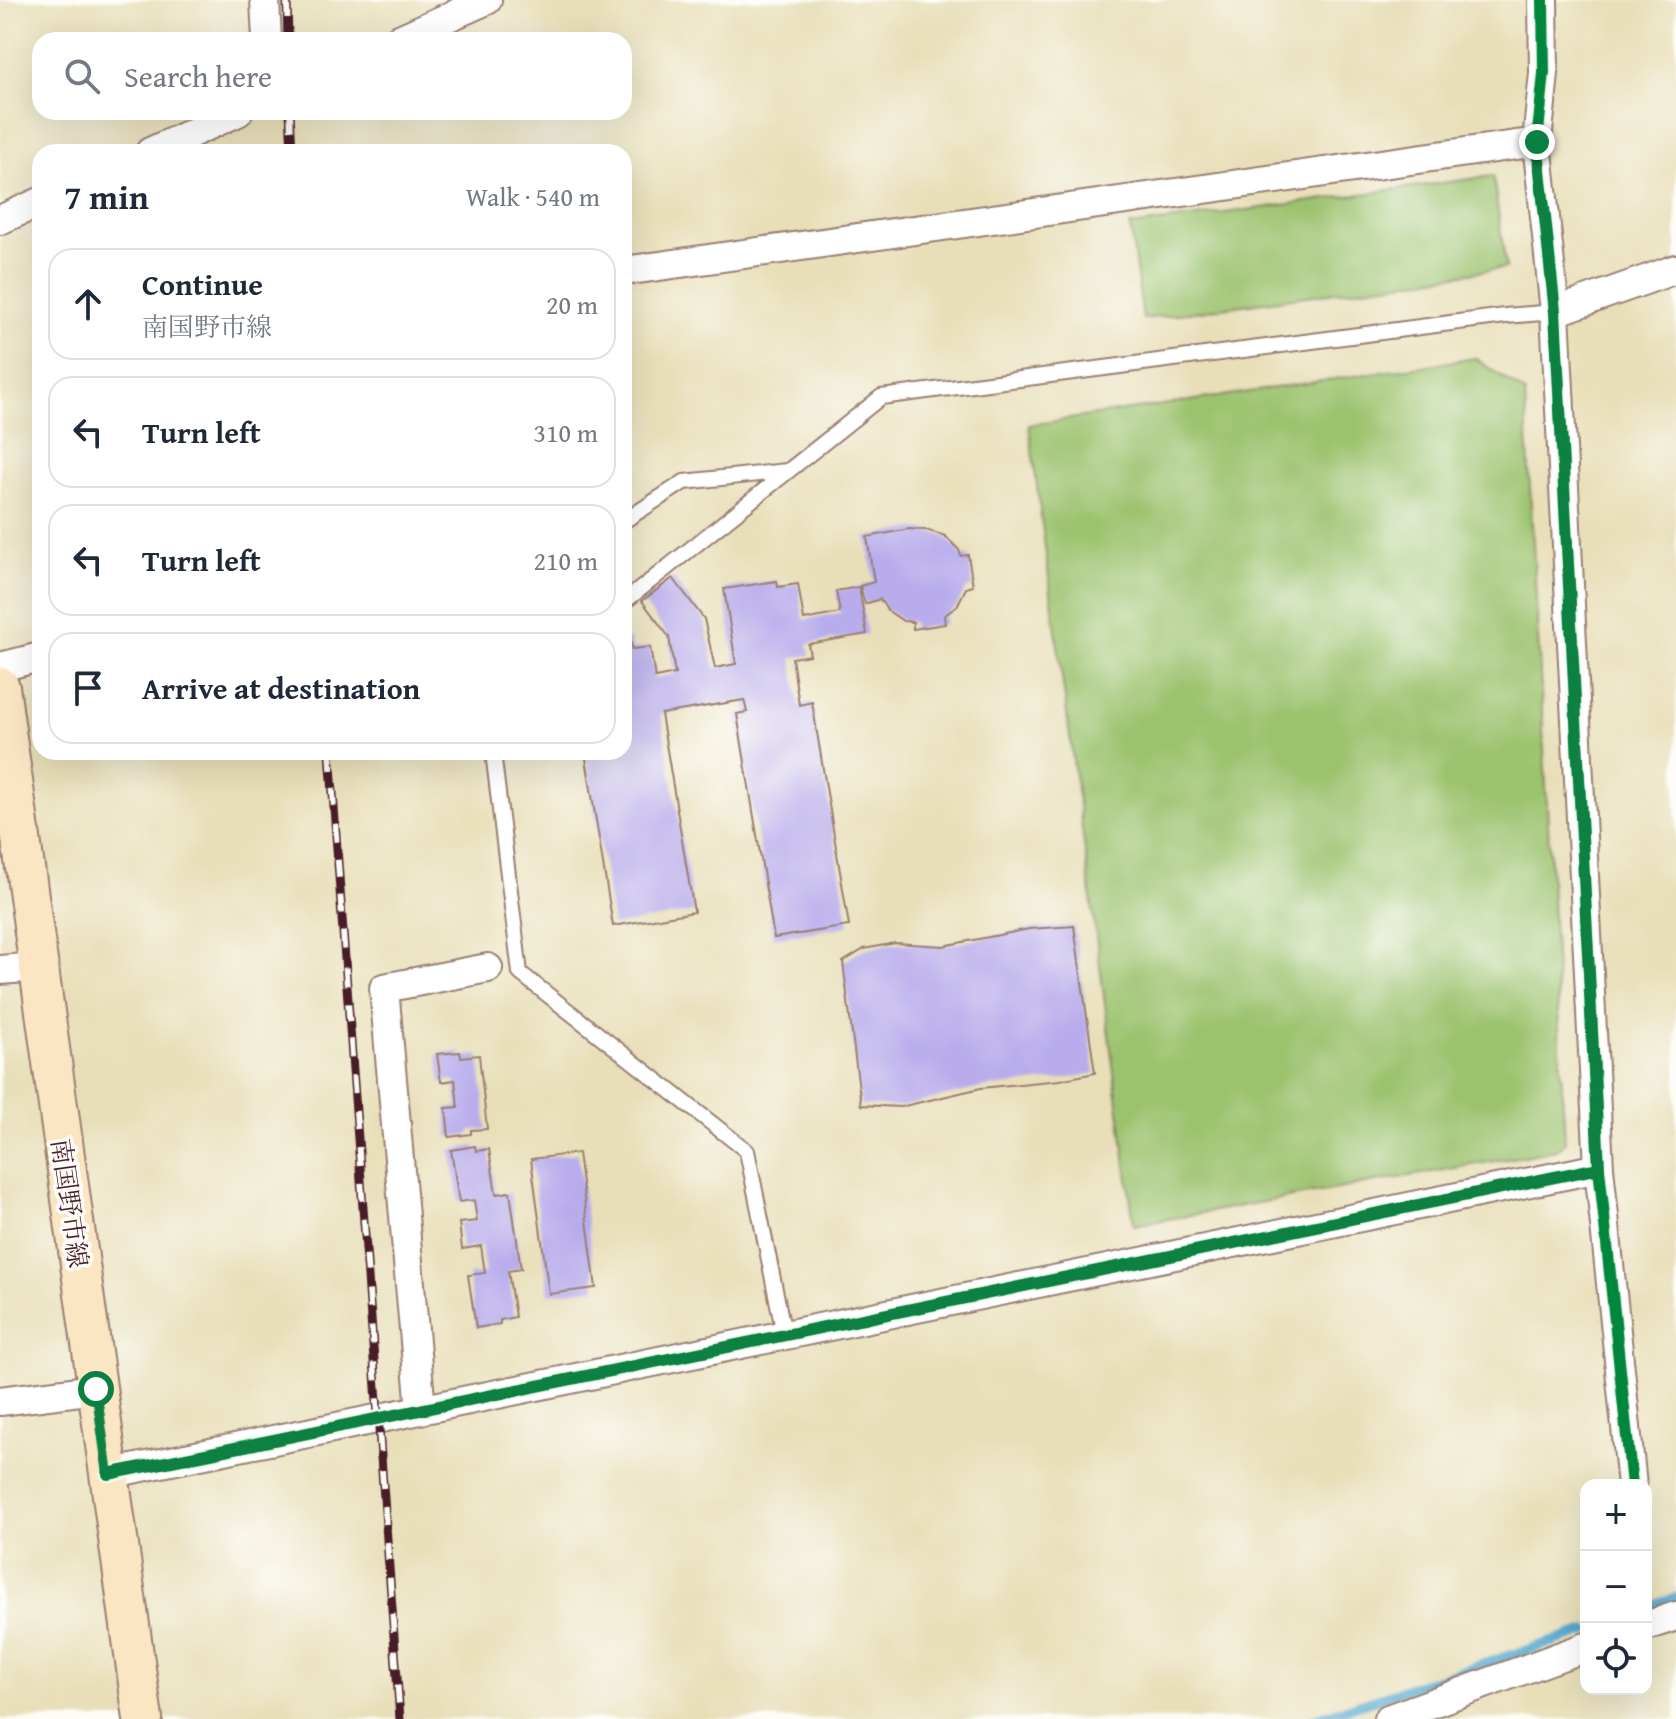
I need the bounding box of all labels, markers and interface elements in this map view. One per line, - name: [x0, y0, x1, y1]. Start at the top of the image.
- search box: [32, 32, 632, 120]
- icon: search: [60, 54, 104, 98]
- text: Search here: [124, 54, 272, 98]
- route end: [1519, 124, 1555, 160]
- text: 7 min: [64, 172, 149, 221]
- text: Walk · 540 m: [466, 177, 600, 216]
- text: Continue: [142, 262, 263, 306]
- icon: ahead: [66, 282, 110, 326]
- text: 20 m: [546, 285, 598, 324]
- text: 南国野市線: [142, 307, 272, 346]
- icon: left: [66, 410, 110, 454]
- text: Turn left: [142, 410, 261, 454]
- text: 310 m: [533, 413, 598, 452]
- icon: left: [66, 538, 110, 582]
- text: Turn left: [142, 538, 261, 582]
- text: 210 m: [533, 541, 598, 580]
- icon: arrive: [66, 666, 110, 710]
- text: Arrive at destination: [142, 666, 420, 710]
- street label: 南国野市線: [42, 1136, 98, 1270]
- route start: [78, 1371, 114, 1407]
- map controls: [1580, 1479, 1652, 1695]
- button: +: [1580, 1479, 1652, 1551]
- button: −: [1580, 1551, 1652, 1623]
- button: locate: [1580, 1623, 1652, 1695]

